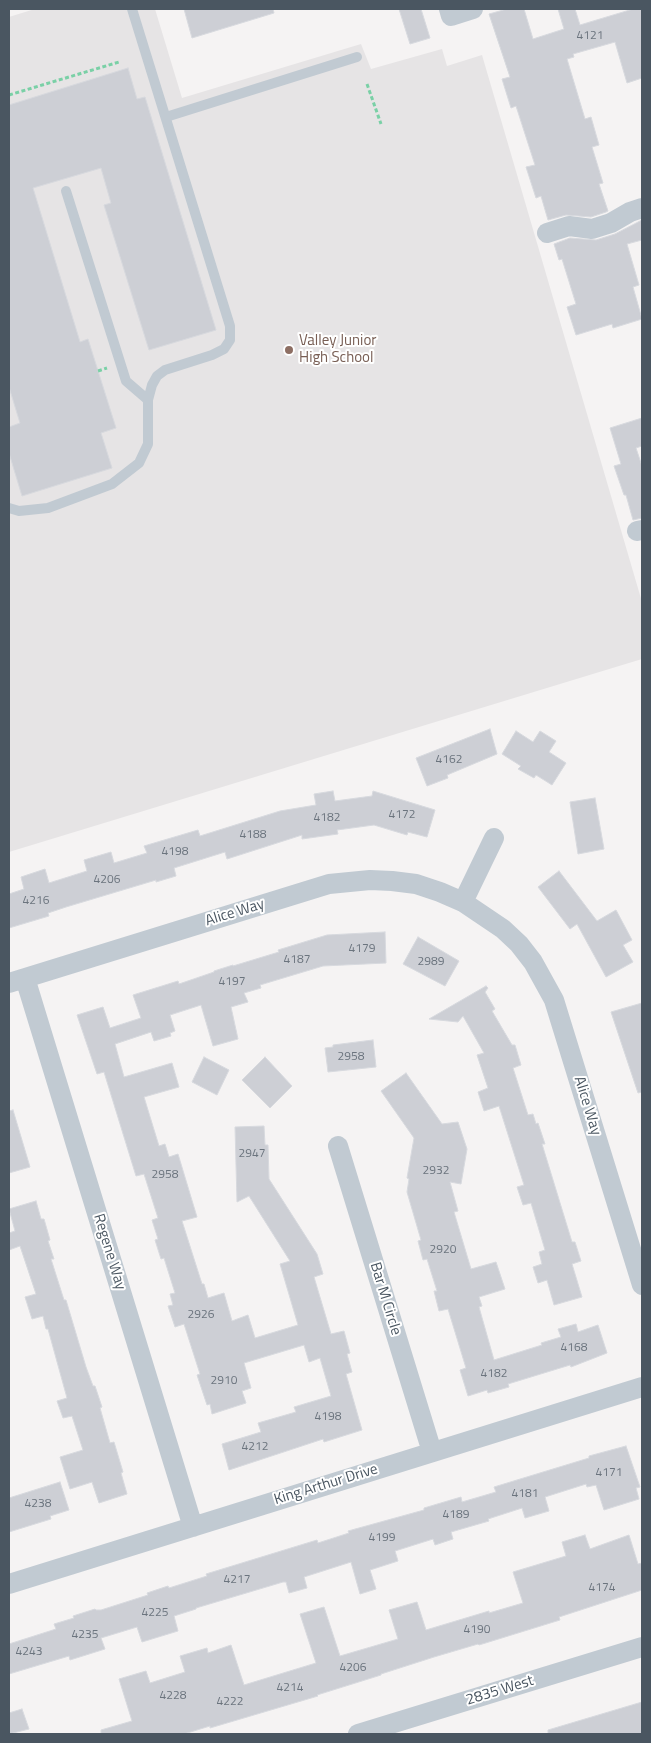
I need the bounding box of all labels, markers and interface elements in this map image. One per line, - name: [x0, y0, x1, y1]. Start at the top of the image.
- house number: 4121: [577, 29, 603, 43]
- place label: Valley Junior High School: [299, 332, 377, 367]
- marker: Valley Junior High School: [283, 344, 295, 356]
- house number: 4162: [436, 753, 462, 767]
- house number: 4172: [389, 808, 415, 822]
- house number: 4182: [314, 811, 340, 825]
- house number: 4188: [240, 828, 266, 842]
- house number: 4198: [162, 845, 188, 859]
- house number: 4206: [94, 873, 120, 887]
- house number: 4216: [23, 894, 49, 908]
- street label: Alice Way: [203, 896, 267, 930]
- house number: 4179: [349, 942, 375, 956]
- house number: 4187: [284, 953, 310, 967]
- house number: 2989: [418, 955, 444, 969]
- house number: 4197: [219, 975, 245, 989]
- house number: 2958: [338, 1050, 364, 1064]
- street label: Alice Way: [570, 1074, 604, 1138]
- house number: 2947: [239, 1147, 265, 1161]
- house number: 2932: [423, 1164, 449, 1178]
- house number: 2958: [152, 1168, 178, 1182]
- street label: Regene Way: [89, 1212, 129, 1292]
- house number: 2920: [430, 1243, 456, 1257]
- street label: Bar M Circle: [365, 1260, 405, 1338]
- house number: 2926: [188, 1308, 214, 1322]
- house number: 4168: [561, 1341, 587, 1355]
- house number: 4182: [481, 1367, 507, 1381]
- house number: 2910: [211, 1374, 237, 1388]
- house number: 4198: [315, 1410, 341, 1424]
- house number: 4212: [242, 1440, 268, 1454]
- street label: King Arthur Drive: [272, 1461, 380, 1509]
- house number: 4171: [596, 1466, 622, 1480]
- house number: 4181: [512, 1487, 538, 1501]
- house number: 4238: [25, 1497, 51, 1511]
- house number: 4189: [443, 1508, 469, 1522]
- house number: 4199: [369, 1531, 395, 1545]
- house number: 4217: [224, 1573, 250, 1587]
- house number: 4174: [589, 1581, 615, 1595]
- house number: 4225: [142, 1606, 168, 1620]
- house number: 4190: [464, 1623, 490, 1637]
- house number: 4235: [72, 1628, 98, 1642]
- house number: 4243: [16, 1645, 42, 1659]
- house number: 4206: [340, 1661, 366, 1675]
- street label: 2835 West: [464, 1672, 536, 1710]
- house number: 4214: [277, 1681, 303, 1695]
- house number: 4228: [160, 1689, 186, 1703]
- house number: 4222: [217, 1695, 243, 1709]

